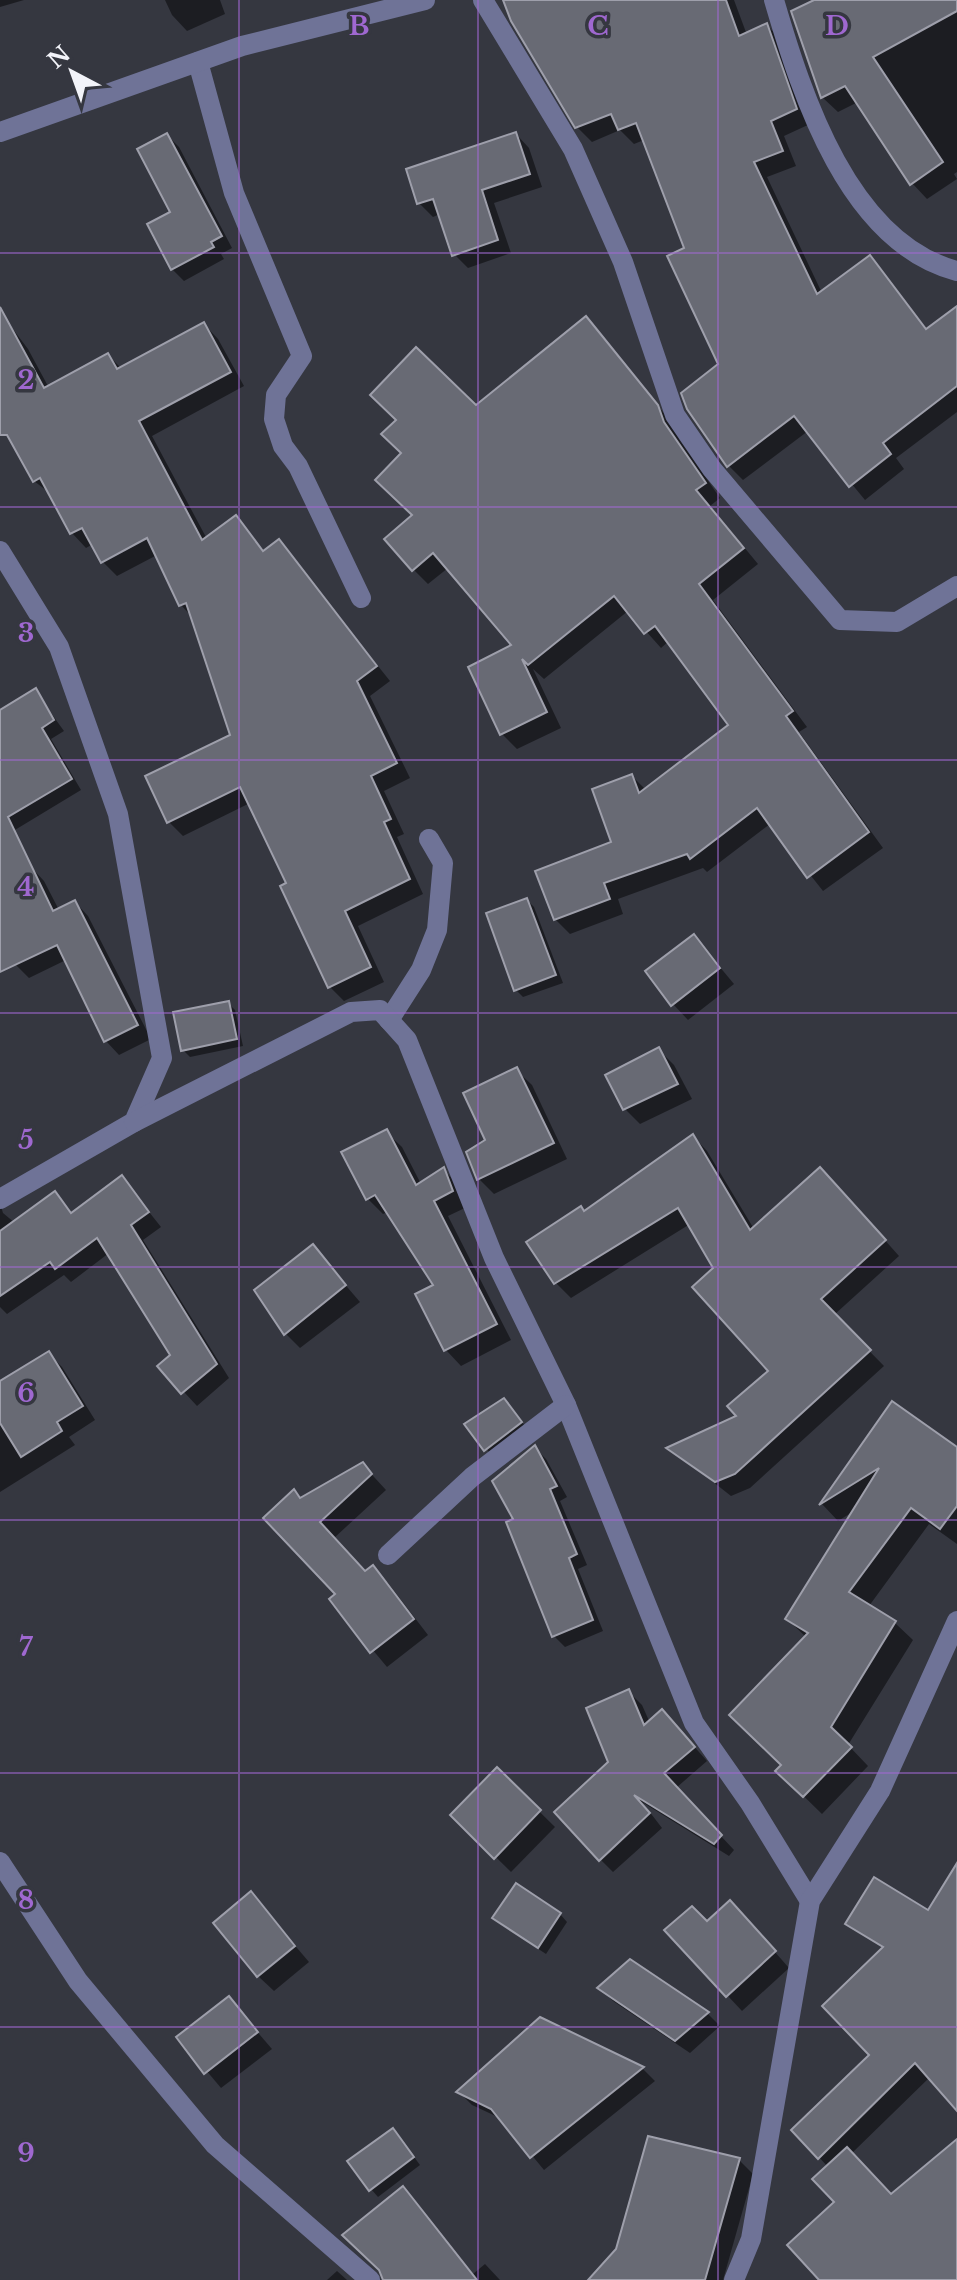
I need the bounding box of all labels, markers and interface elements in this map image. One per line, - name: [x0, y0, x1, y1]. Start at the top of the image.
- text: B: [349, 10, 369, 42]
- text: C: [587, 10, 609, 42]
- text: D: [825, 10, 849, 42]
- north arrow: [32, 32, 112, 112]
- text: N: [43, 40, 76, 74]
- text: 2: [18, 364, 34, 396]
- text: 3: [18, 617, 34, 649]
- text: 4: [17, 871, 35, 903]
- text: 5: [18, 1124, 34, 1156]
- text: 6: [17, 1377, 35, 1409]
- text: 7: [19, 1631, 33, 1663]
- text: 8: [18, 1884, 34, 1916]
- text: 9: [17, 2137, 35, 2169]

